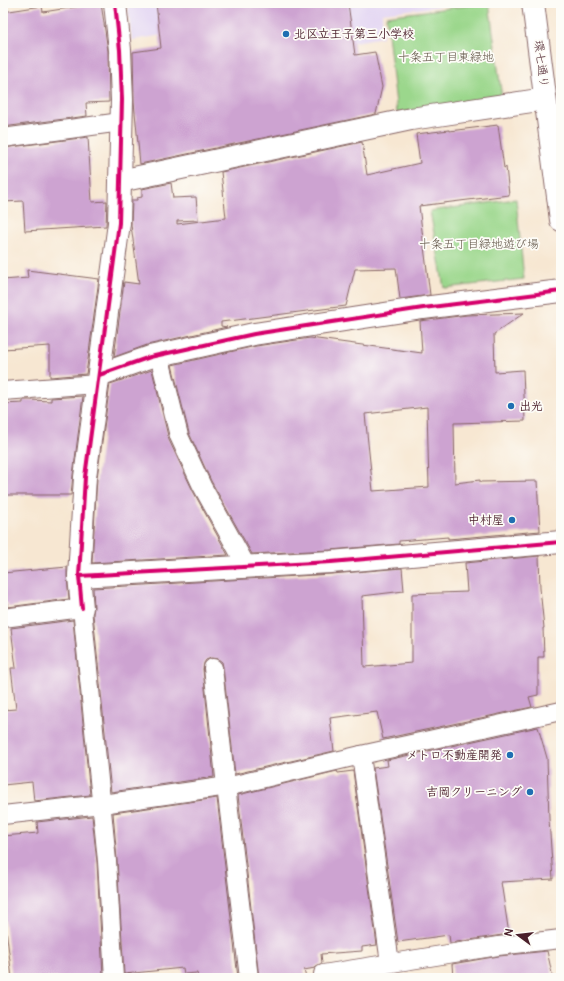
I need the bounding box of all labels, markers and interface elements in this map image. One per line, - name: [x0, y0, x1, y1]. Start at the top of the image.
- place label: 北区立王子第三小学校: [294, 27, 414, 42]
- marker: 北区立王子第三小学校: [281, 29, 291, 39]
- street label: 環七通り: [531, 39, 551, 89]
- park label: 十条五丁目東緑地: [398, 50, 494, 65]
- park label: 十条五丁目緑地遊び場: [419, 237, 539, 252]
- place label: 出光: [519, 399, 543, 414]
- marker: 出光: [506, 401, 516, 411]
- place label: 中村屋: [468, 513, 504, 528]
- marker: 中村屋: [507, 515, 517, 525]
- place label: メトロ不動産開発: [406, 748, 502, 763]
- marker: メトロ不動産開発: [505, 750, 515, 760]
- place label: 吉岡クリーニング: [426, 785, 522, 800]
- marker: 吉岡クリーニング: [525, 787, 535, 797]
- north arrow: [498, 915, 538, 955]
- text: N: [502, 927, 516, 938]

